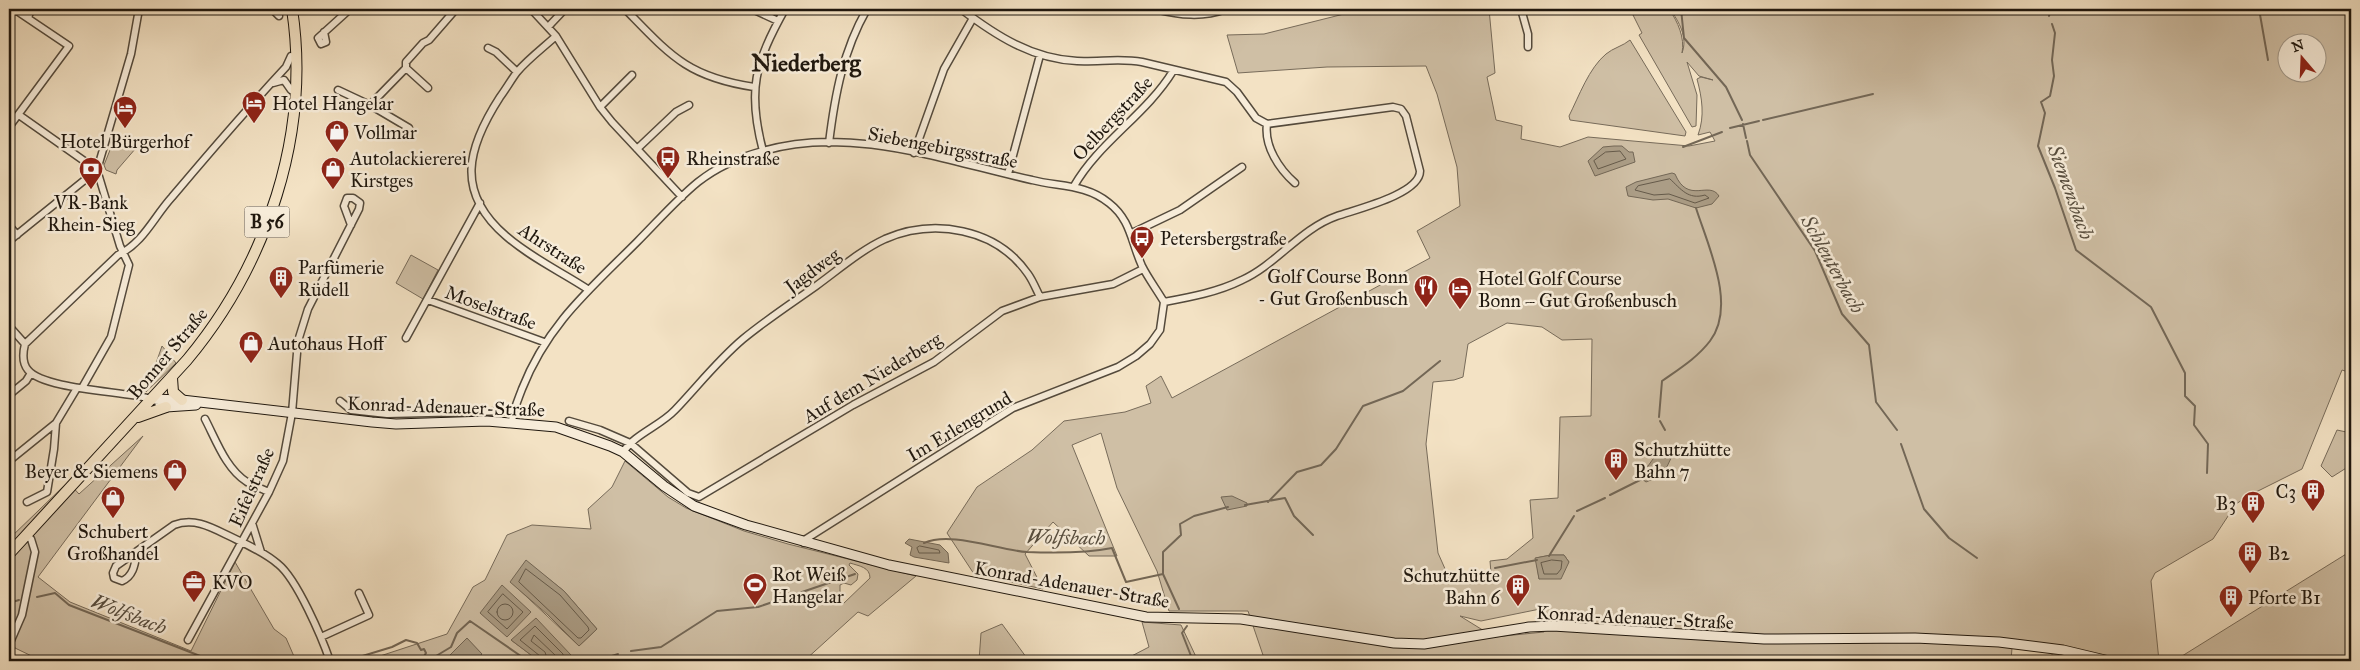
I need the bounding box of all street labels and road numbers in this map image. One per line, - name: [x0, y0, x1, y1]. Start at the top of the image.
- street label: Oelbergstraße: [1067, 71, 1158, 166]
- street label: Siebengebirgsstraße: [866, 122, 1020, 174]
- road number: B 56: [244, 206, 290, 238]
- street label: Ahrstraße: [513, 217, 591, 279]
- street label: Jagdweg: [779, 243, 845, 300]
- street label: Moselstraße: [442, 280, 540, 335]
- street label: Bonner Straße: [122, 303, 212, 404]
- street label: Auf dem Niederberg: [798, 327, 946, 429]
- street label: Im Erlengrund: [903, 386, 1017, 468]
- street label: Konrad-Adenauer-Straße: [347, 392, 545, 421]
- street label: Eifelstraße: [224, 444, 279, 531]
- street label: Konrad-Adenauer-Straße: [973, 556, 1171, 613]
- street label: Konrad-Adenauer-Straße: [1536, 601, 1734, 634]

